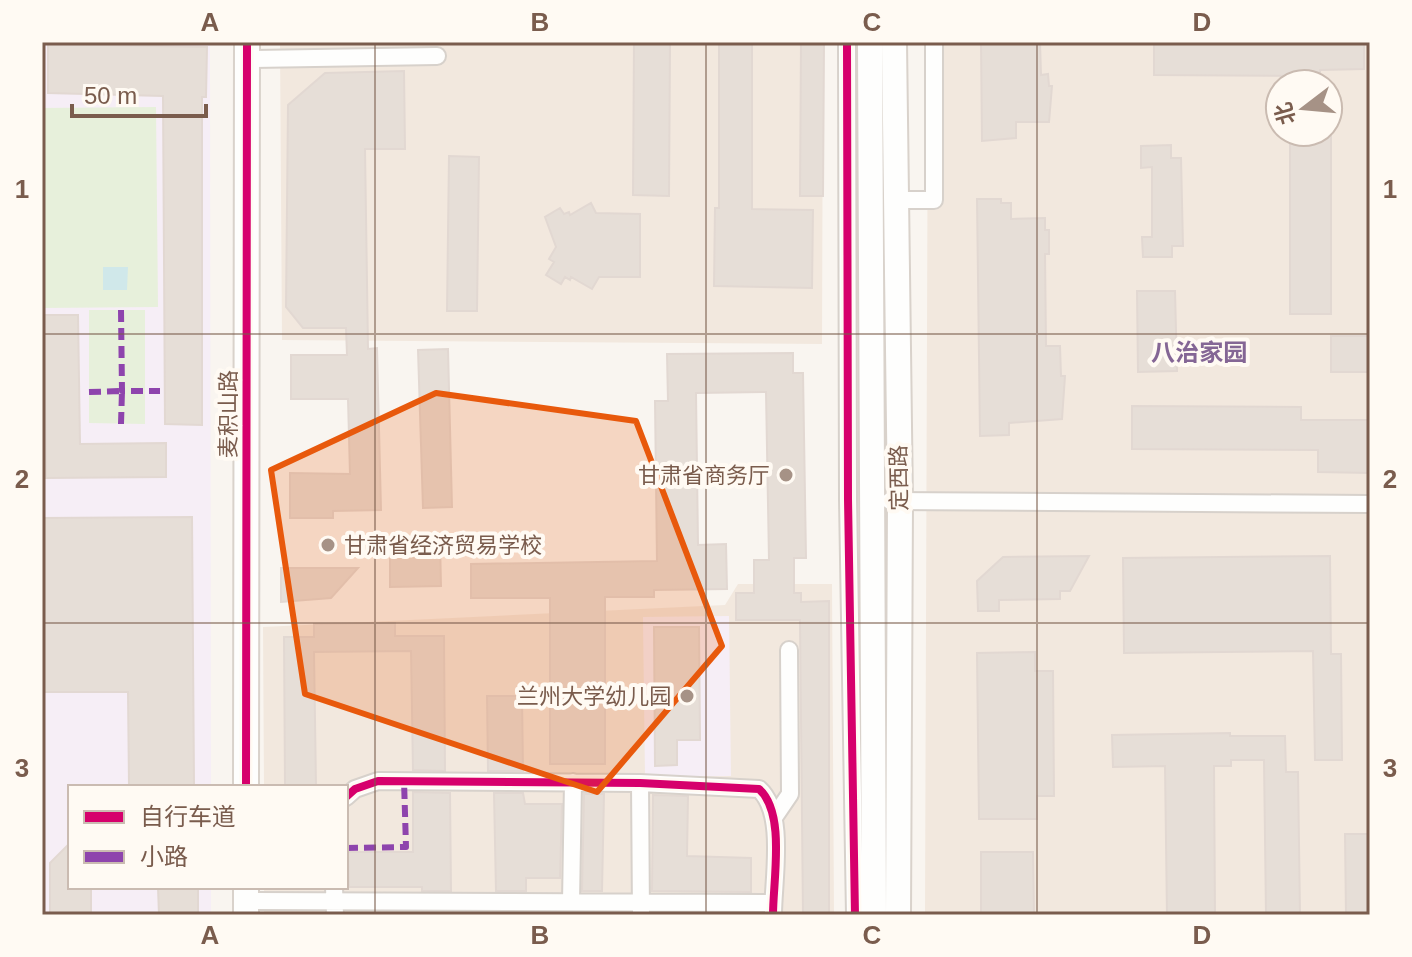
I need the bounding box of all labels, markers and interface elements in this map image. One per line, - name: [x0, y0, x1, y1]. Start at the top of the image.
- text: A: [201, 7, 220, 37]
- text: B: [531, 7, 549, 37]
- text: C: [863, 7, 882, 37]
- text: D: [1193, 7, 1211, 37]
- scale bar: [72, 68, 206, 118]
- north arrow: [1264, 68, 1344, 148]
- text: 50 m: [84, 82, 137, 109]
- text: 北: [1270, 99, 1300, 127]
- text: 1: [15, 174, 29, 204]
- text: 1: [1383, 174, 1397, 204]
- district label: 八治家园: [1151, 339, 1247, 366]
- street label: 麦积山路: [216, 370, 241, 458]
- street label: 定西路: [886, 445, 912, 511]
- place label: 甘肃省商务厅: [638, 463, 770, 488]
- text: 2: [15, 464, 29, 494]
- text: 2: [1383, 464, 1397, 494]
- marker: 甘肃省商务厅: [777, 466, 795, 484]
- place label: 甘肃省经济贸易学校: [344, 533, 542, 558]
- marker: 甘肃省经济贸易学校: [319, 536, 337, 554]
- place label: 兰州大学幼儿园: [517, 684, 671, 709]
- marker: 兰州大学幼儿园: [678, 687, 696, 705]
- text: 3: [15, 753, 29, 783]
- text: 3: [1383, 753, 1397, 783]
- legend: [68, 785, 348, 889]
- text: 自行车道: [140, 803, 236, 830]
- text: 小路: [140, 843, 188, 870]
- text: A: [201, 920, 220, 950]
- text: B: [531, 920, 549, 950]
- text: C: [863, 920, 882, 950]
- text: D: [1193, 920, 1211, 950]

